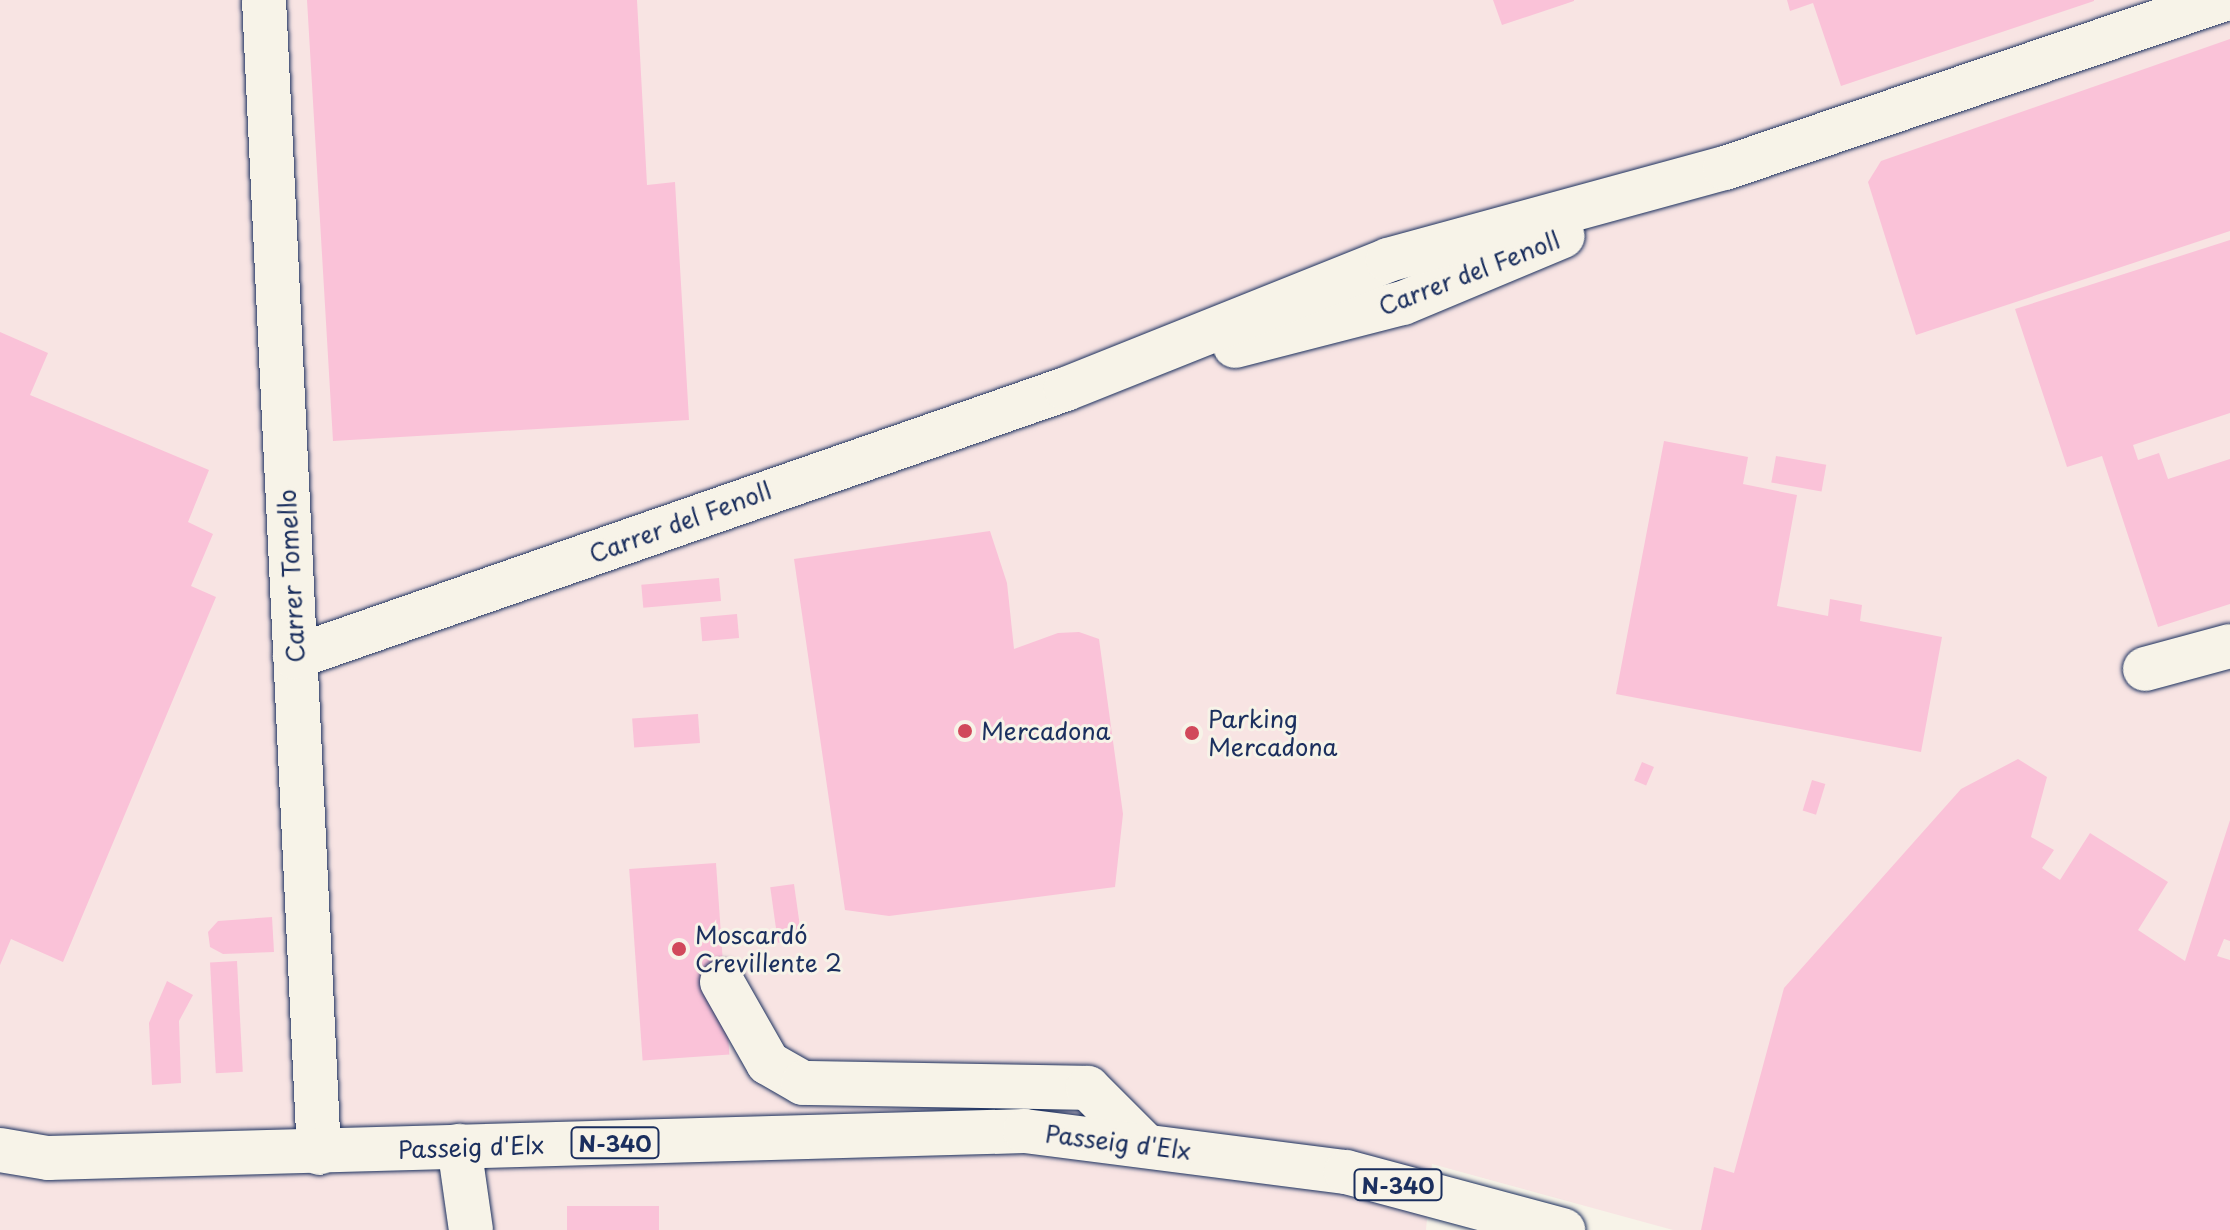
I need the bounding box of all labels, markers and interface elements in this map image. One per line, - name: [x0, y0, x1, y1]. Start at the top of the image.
- street label: Carrer del Fenoll: [1373, 225, 1565, 321]
- street label: Carrer del Fenoll: [584, 475, 776, 569]
- street label: Carrer Tomello: [272, 489, 310, 663]
- place label: Parking Mercadona: [1208, 705, 1337, 761]
- place label: Mercadona: [981, 717, 1110, 745]
- marker: Mercadona: [956, 722, 974, 740]
- marker: Parking Mercadona: [1183, 724, 1201, 742]
- place label: Moscardó Crevillente 2: [695, 921, 843, 977]
- marker: Moscardó Crevillente 2: [670, 940, 688, 958]
- street label: Passeig d'Elx: [1044, 1119, 1192, 1165]
- road number: N-340: [569, 1125, 661, 1161]
- street label: Passeig d'Elx: [398, 1130, 544, 1164]
- road number: N-340: [1352, 1167, 1444, 1203]

